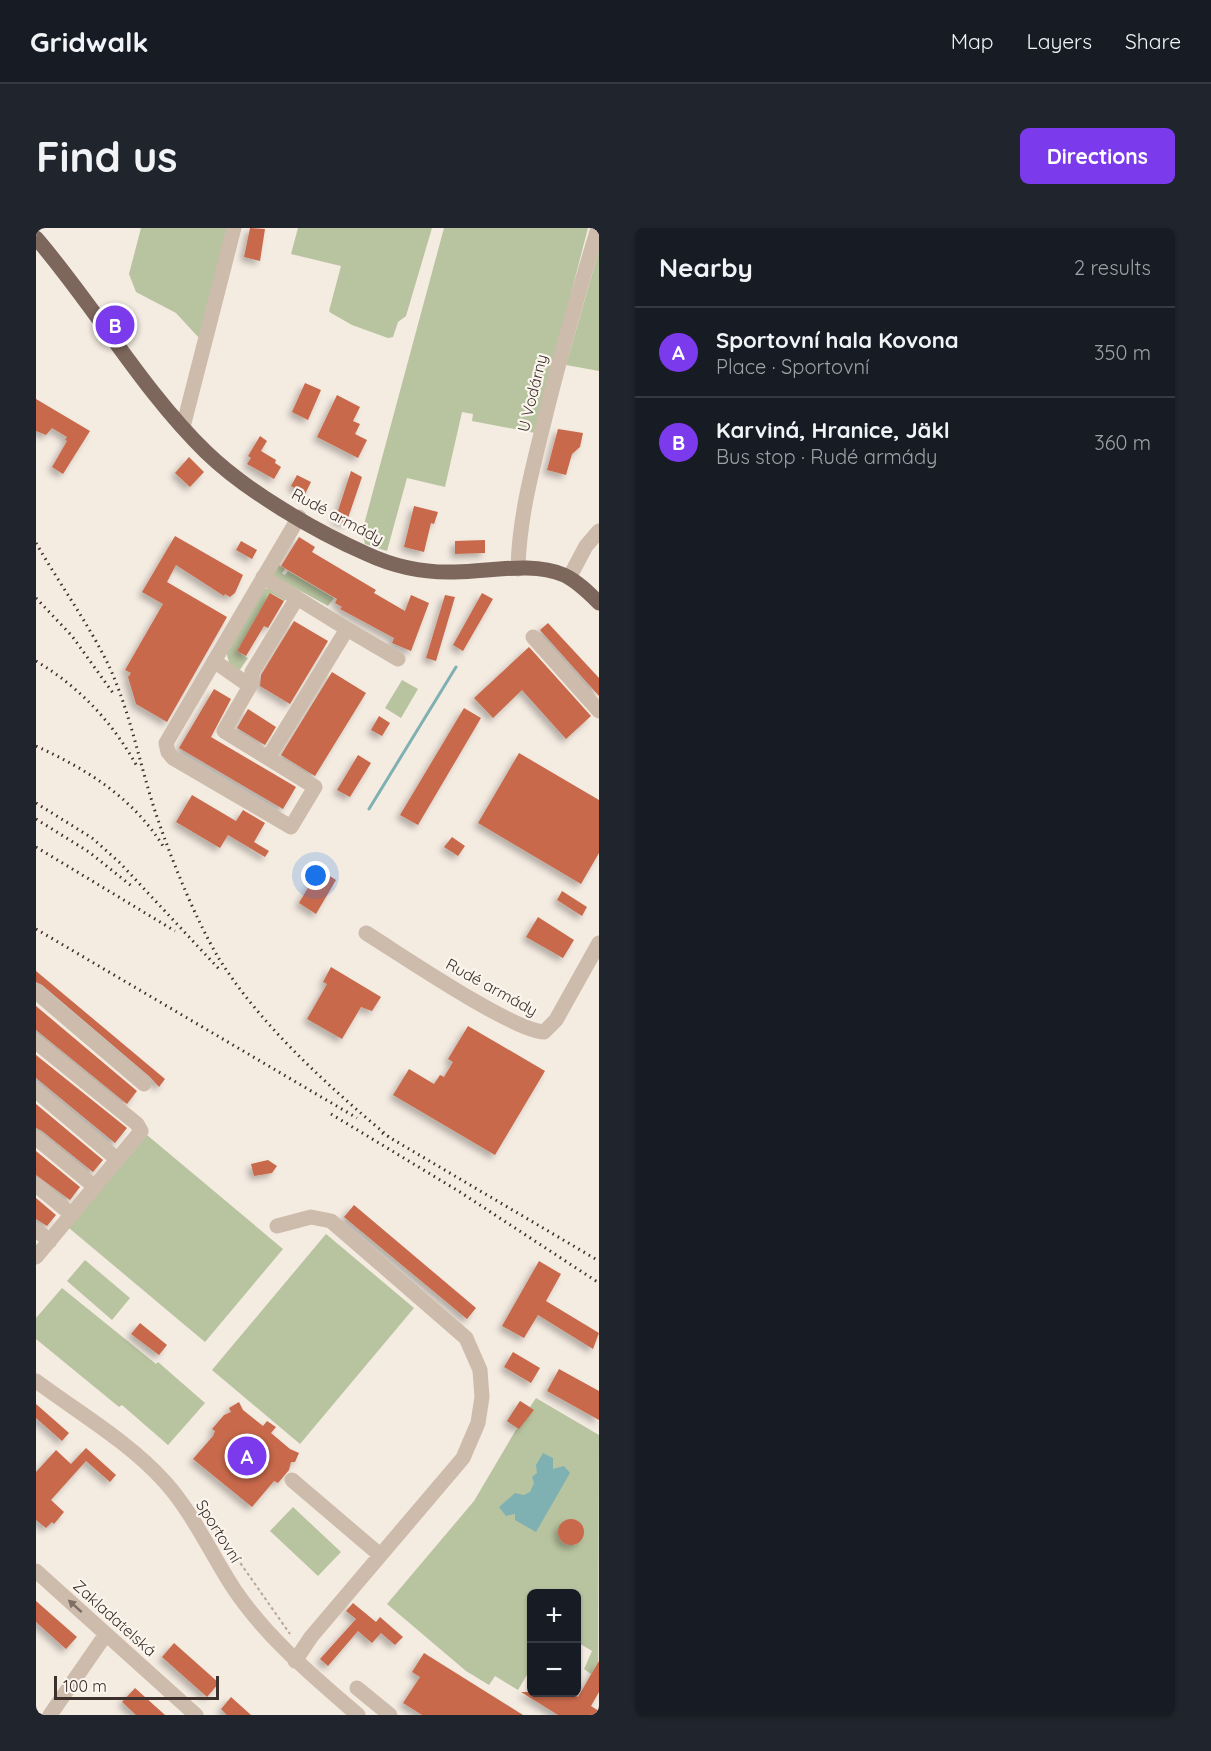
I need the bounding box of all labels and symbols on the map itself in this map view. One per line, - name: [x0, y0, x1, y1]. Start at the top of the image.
- pin: B: [96, 302, 134, 348]
- street label: U Vodárny: [513, 352, 551, 434]
- street label: Rudé armády: [288, 483, 388, 549]
- your location: [301, 861, 330, 890]
- street label: Rudé armády: [443, 954, 541, 1020]
- pin: A: [228, 1434, 266, 1478]
- street label: Sportovní: [192, 1496, 246, 1567]
- street label: Zakladatelská: [69, 1575, 161, 1661]
- one-way arrow: [67, 1599, 82, 1613]
- scale bar: [54, 1673, 219, 1700]

